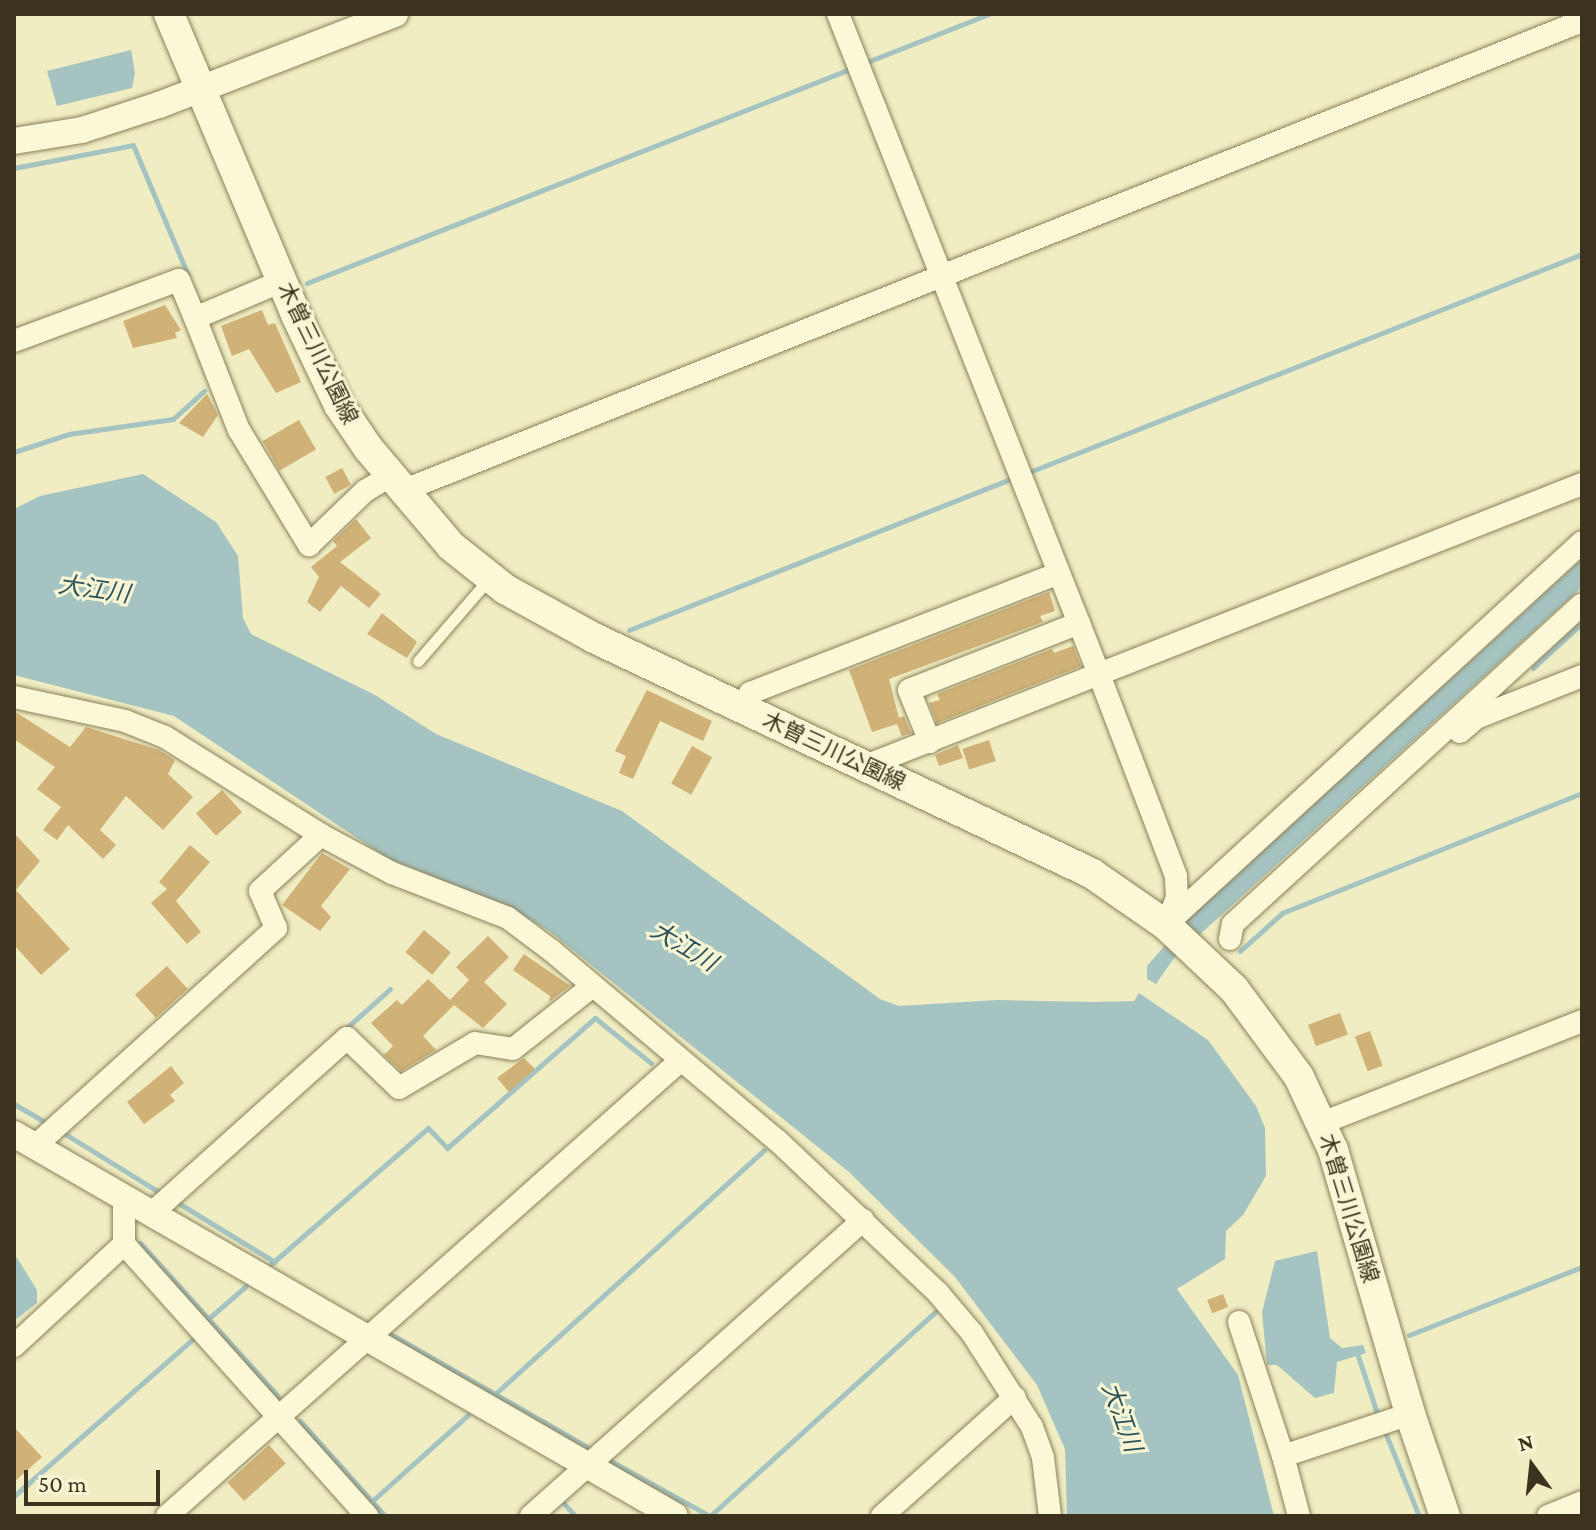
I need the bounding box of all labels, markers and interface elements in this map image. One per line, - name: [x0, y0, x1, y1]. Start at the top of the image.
- street label: 木曽三川公園線: [272, 278, 364, 428]
- water label: 大江川: [56, 570, 132, 608]
- street label: 木曽三川公園線: [759, 706, 909, 796]
- water label: 大江川: [646, 915, 722, 977]
- street label: 木曽三川公園線: [1314, 1131, 1384, 1285]
- water label: 大江川: [1096, 1378, 1148, 1456]
- north arrow: [1492, 1426, 1572, 1506]
- text: N: [1515, 1428, 1536, 1456]
- scale bar: [28, 1454, 164, 1504]
- text: 50 m: [38, 1470, 87, 1497]

